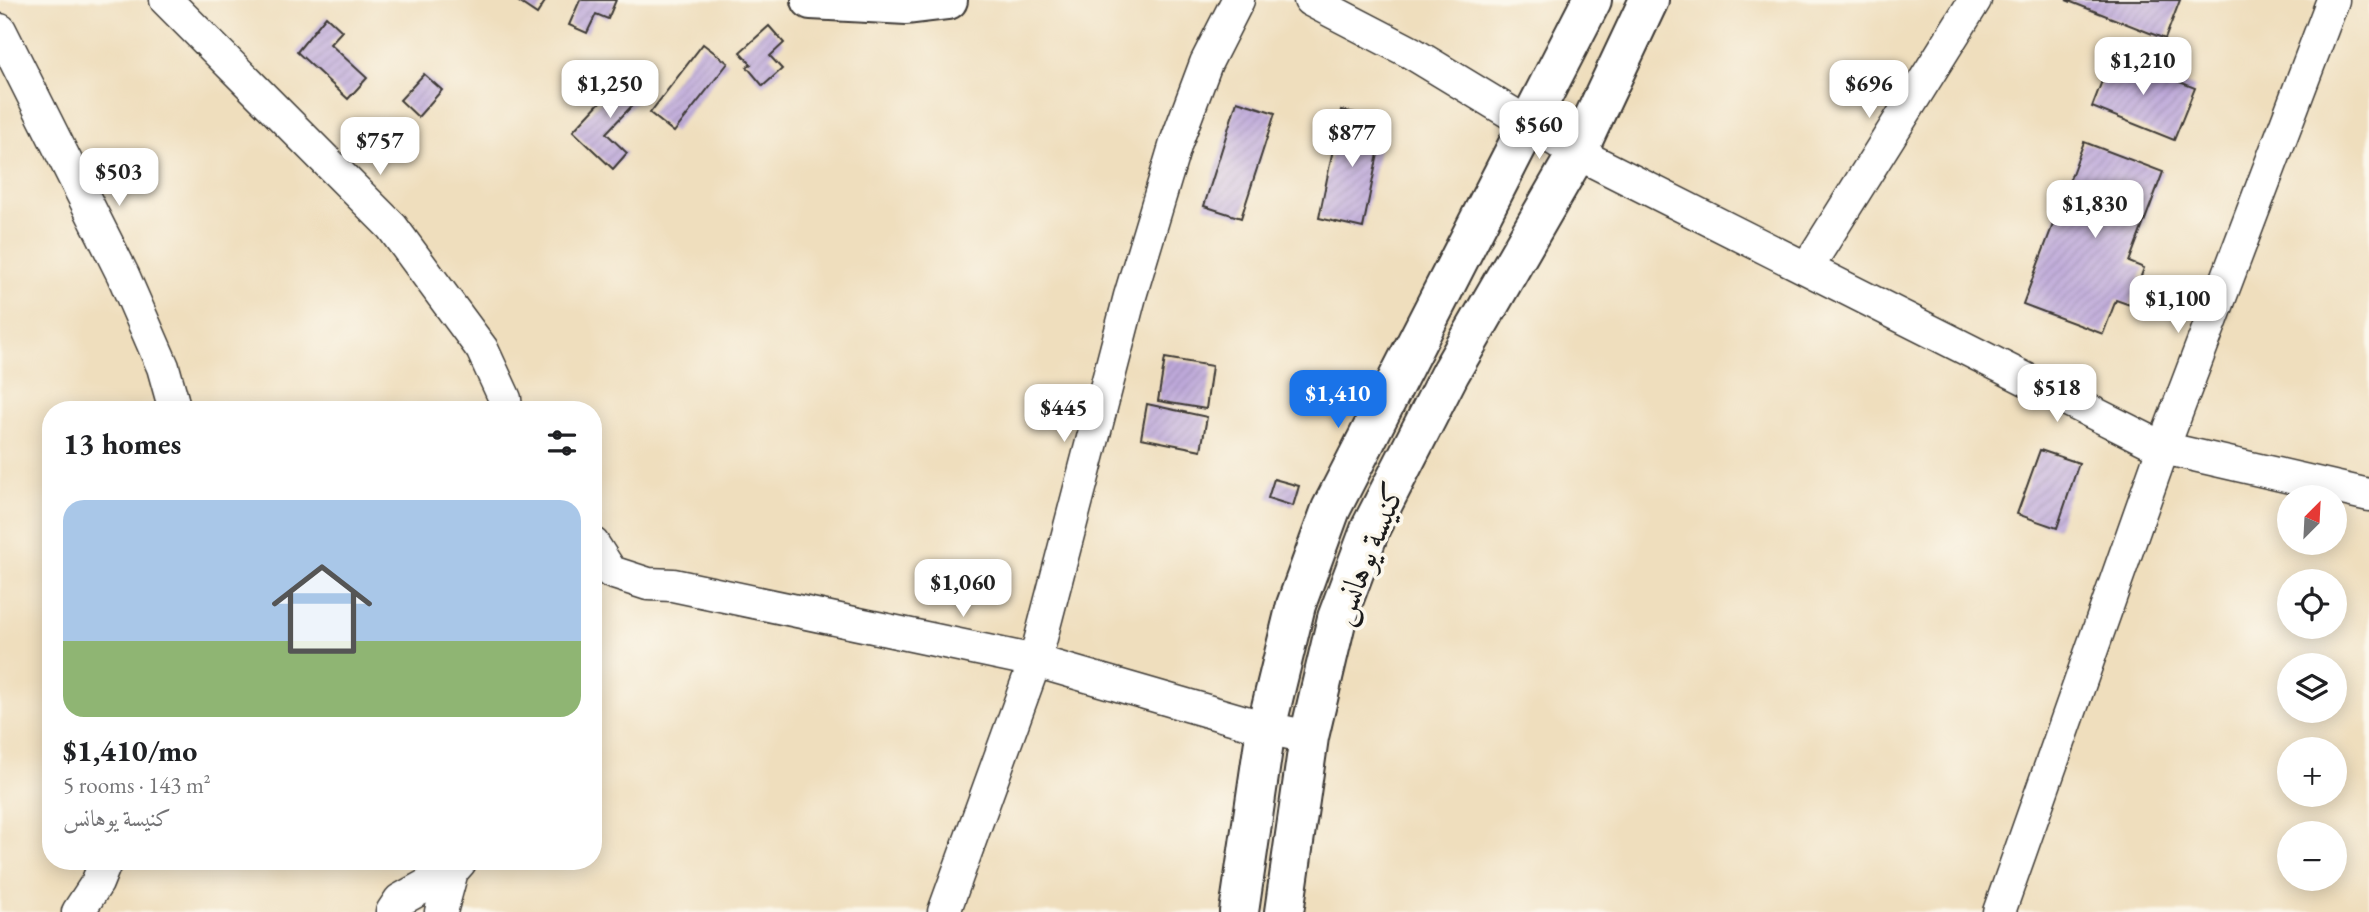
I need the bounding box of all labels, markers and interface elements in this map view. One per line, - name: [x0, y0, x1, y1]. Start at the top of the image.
- pin: $1,210: [2086, 38, 2200, 97]
- text: $1,210: [2111, 45, 2175, 75]
- pin: $1,250: [553, 60, 667, 120]
- pin: $696: [1828, 60, 1910, 120]
- text: $1,250: [578, 68, 642, 98]
- text: $696: [1845, 68, 1893, 98]
- pin: $560: [1498, 102, 1580, 161]
- text: $560: [1515, 109, 1563, 139]
- pin: $877: [1311, 110, 1393, 169]
- text: $877: [1328, 117, 1376, 147]
- pin: $757: [339, 118, 421, 177]
- text: $757: [356, 125, 404, 155]
- pin: $503: [78, 148, 160, 208]
- text: $503: [95, 156, 143, 186]
- pin: $1,830: [2038, 180, 2152, 240]
- text: $1,830: [2063, 188, 2127, 218]
- pin: $1,100: [2121, 276, 2235, 335]
- text: $1,100: [2146, 283, 2210, 313]
- pin: $518: [2016, 364, 2098, 424]
- pin: $1,410: [1281, 370, 1395, 430]
- text: $518: [2033, 372, 2081, 402]
- text: $1,410: [1306, 378, 1370, 408]
- pin: $445: [1023, 384, 1105, 444]
- text: $445: [1040, 392, 1088, 422]
- text: 13 homes: [63, 424, 181, 463]
- icon: filters: [543, 424, 581, 462]
- street label: كنيسة يوهانس: [1319, 476, 1416, 631]
- north arrow: [2277, 485, 2347, 555]
- map controls: [2277, 485, 2347, 891]
- icon: home: [259, 546, 385, 672]
- pin: $1,060: [906, 560, 1020, 619]
- text: $1,060: [931, 567, 995, 597]
- button: locate: [2277, 569, 2347, 639]
- button: layers: [2277, 653, 2347, 723]
- text: $1,410/mo: [63, 731, 197, 770]
- button: +: [2277, 737, 2347, 807]
- text: 5 rooms · 143 m²: [63, 770, 211, 800]
- text: كنيسة يوهانس: [63, 803, 171, 833]
- button: −: [2277, 821, 2347, 891]

